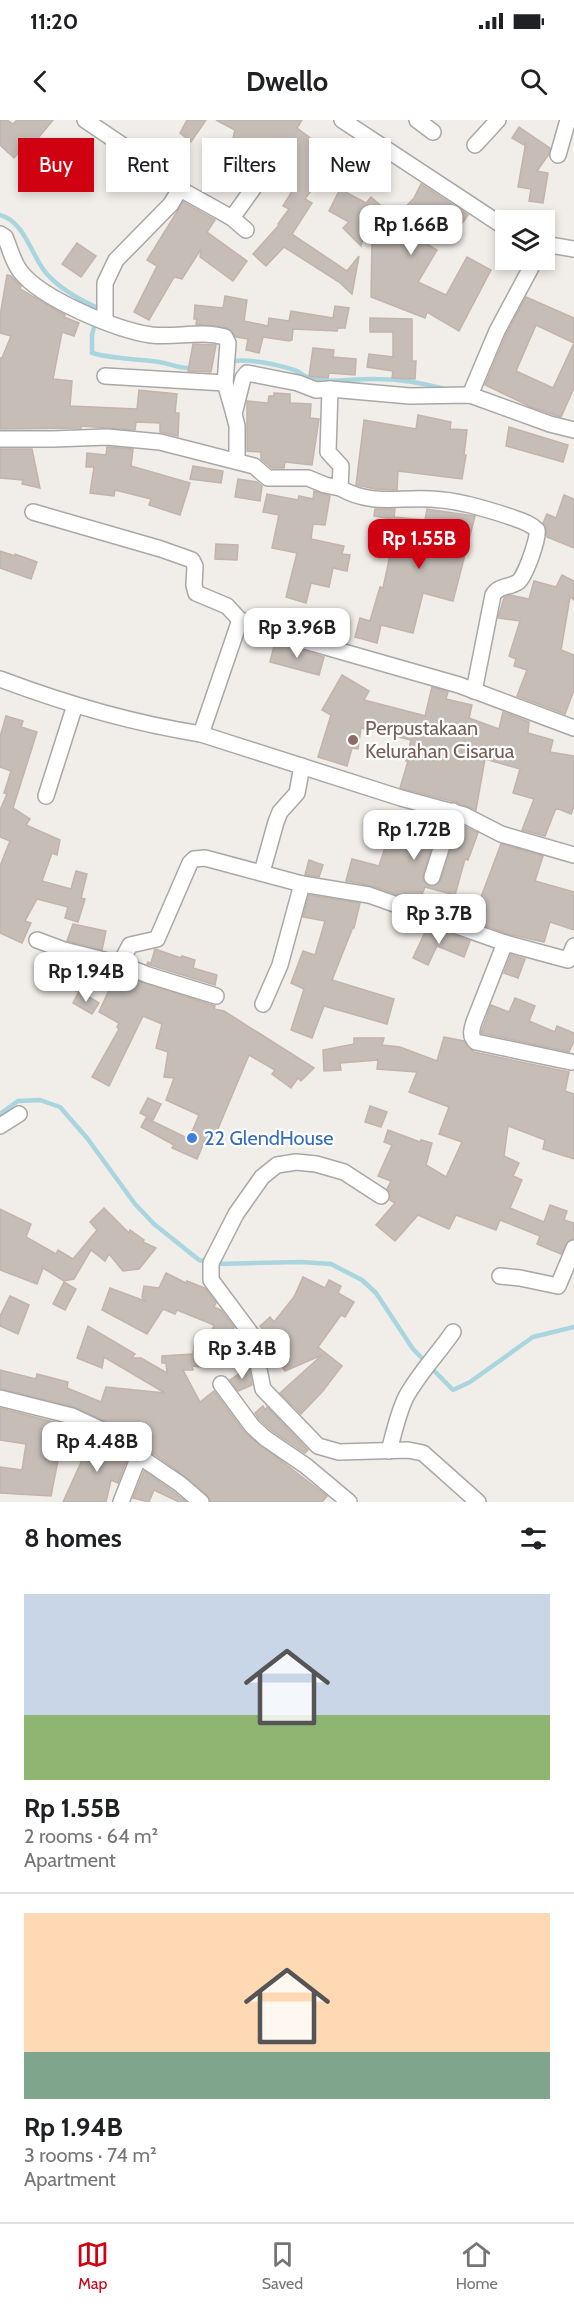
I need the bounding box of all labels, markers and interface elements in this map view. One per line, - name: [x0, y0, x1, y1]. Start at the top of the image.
- text: 11:20: [30, 8, 78, 35]
- icon: back: [24, 65, 57, 98]
- text: Dwello: [246, 65, 328, 98]
- icon: search: [517, 65, 550, 98]
- chip: Buy: [18, 138, 94, 192]
- chip: Rent: [106, 138, 190, 192]
- chip: Filters: [202, 138, 297, 192]
- chip: New: [309, 138, 391, 192]
- pin: Rp 1.66B: [349, 205, 473, 256]
- map controls: [495, 210, 555, 270]
- button: layers: [495, 210, 555, 270]
- text: Rp 1.66B: [373, 212, 449, 236]
- pin: Rp 1.55B: [357, 519, 481, 570]
- text: Rp 1.55B: [382, 526, 456, 550]
- pin: Rp 3.96B: [235, 608, 359, 659]
- text: Rp 3.96B: [258, 615, 336, 639]
- place label: Perpustakaan Kelurahan Cisarua: [365, 716, 515, 763]
- marker: Perpustakaan Kelurahan Cisarua: [346, 733, 360, 747]
- pin: Rp 1.72B: [352, 810, 476, 861]
- text: Rp 1.72B: [377, 817, 451, 841]
- pin: Rp 3.7B: [384, 894, 494, 945]
- text: Rp 3.7B: [406, 901, 472, 925]
- pin: Rp 1.94B: [24, 952, 148, 1003]
- text: Rp 1.94B: [48, 959, 124, 983]
- place label: 22 GlendHouse: [204, 1126, 333, 1150]
- marker: 22 GlendHouse: [185, 1131, 199, 1145]
- pin: Rp 3.4B: [187, 1329, 297, 1380]
- text: Rp 3.4B: [208, 1336, 276, 1360]
- pin: Rp 4.48B: [35, 1422, 159, 1473]
- text: Rp 4.48B: [56, 1429, 138, 1453]
- text: 8 homes: [24, 1522, 122, 1554]
- icon: filters: [517, 1522, 550, 1555]
- icon: home: [233, 1633, 341, 1741]
- text: Rp 1.55B: [24, 1792, 120, 1824]
- text: 2 rooms · 64 m²: [24, 1824, 158, 1848]
- text: Apartment: [24, 1848, 116, 1872]
- icon: home: [233, 1952, 341, 2060]
- text: Rp 1.94B: [24, 2111, 123, 2143]
- text: 3 rooms · 74 m²: [24, 2143, 157, 2167]
- text: Apartment: [24, 2167, 116, 2191]
- tab: Map: [76, 2238, 109, 2293]
- tab: Saved: [262, 2238, 303, 2293]
- tab: Home: [456, 2238, 498, 2293]

